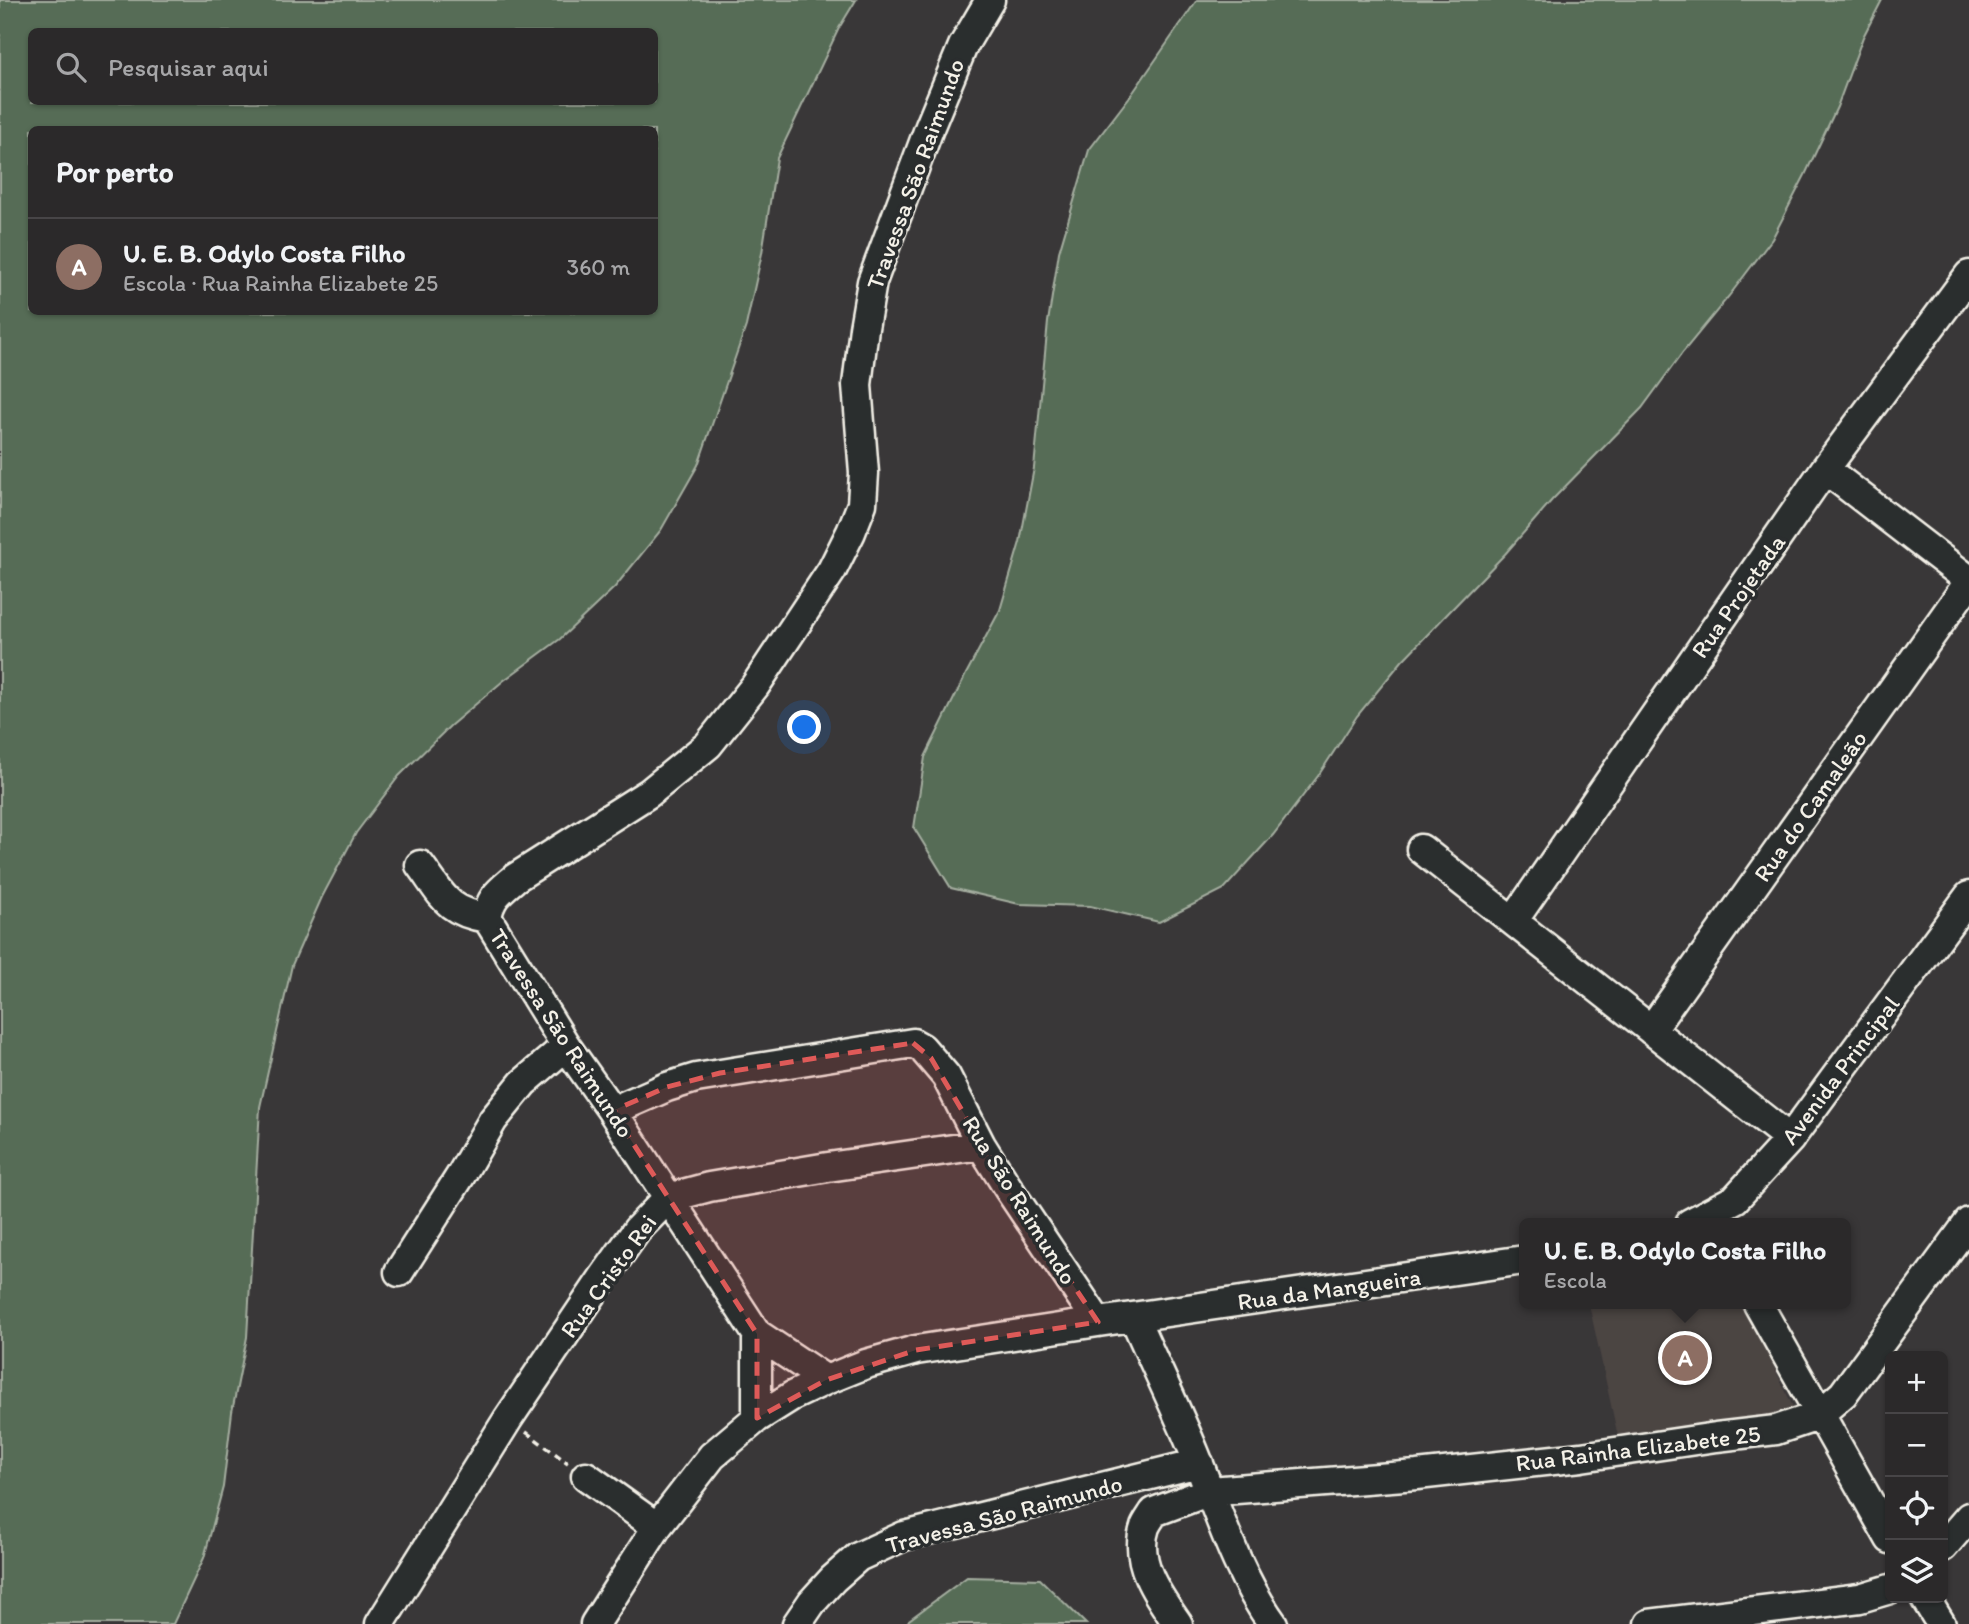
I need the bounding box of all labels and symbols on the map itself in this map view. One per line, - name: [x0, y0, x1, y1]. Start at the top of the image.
- street label: Travessa São Raimundo: [860, 55, 970, 293]
- street label: Rua Projetada: [1685, 528, 1792, 663]
- your location: [787, 710, 821, 744]
- street label: Rua do Camaleão: [1747, 725, 1873, 887]
- street label: Travessa São Raimundo: [484, 923, 640, 1143]
- street label: Avenida Principal: [1775, 990, 1906, 1150]
- street label: Rua São Raimundo: [956, 1110, 1084, 1290]
- street label: Rua Cristo Rei: [554, 1209, 662, 1343]
- street label: Rua da Mangueira: [1236, 1262, 1423, 1316]
- pin: A: [1662, 1332, 1708, 1384]
- street label: Rua Rainha Elizabete 25: [1514, 1419, 1762, 1477]
- street label: Travessa São Raimundo: [883, 1468, 1125, 1560]

